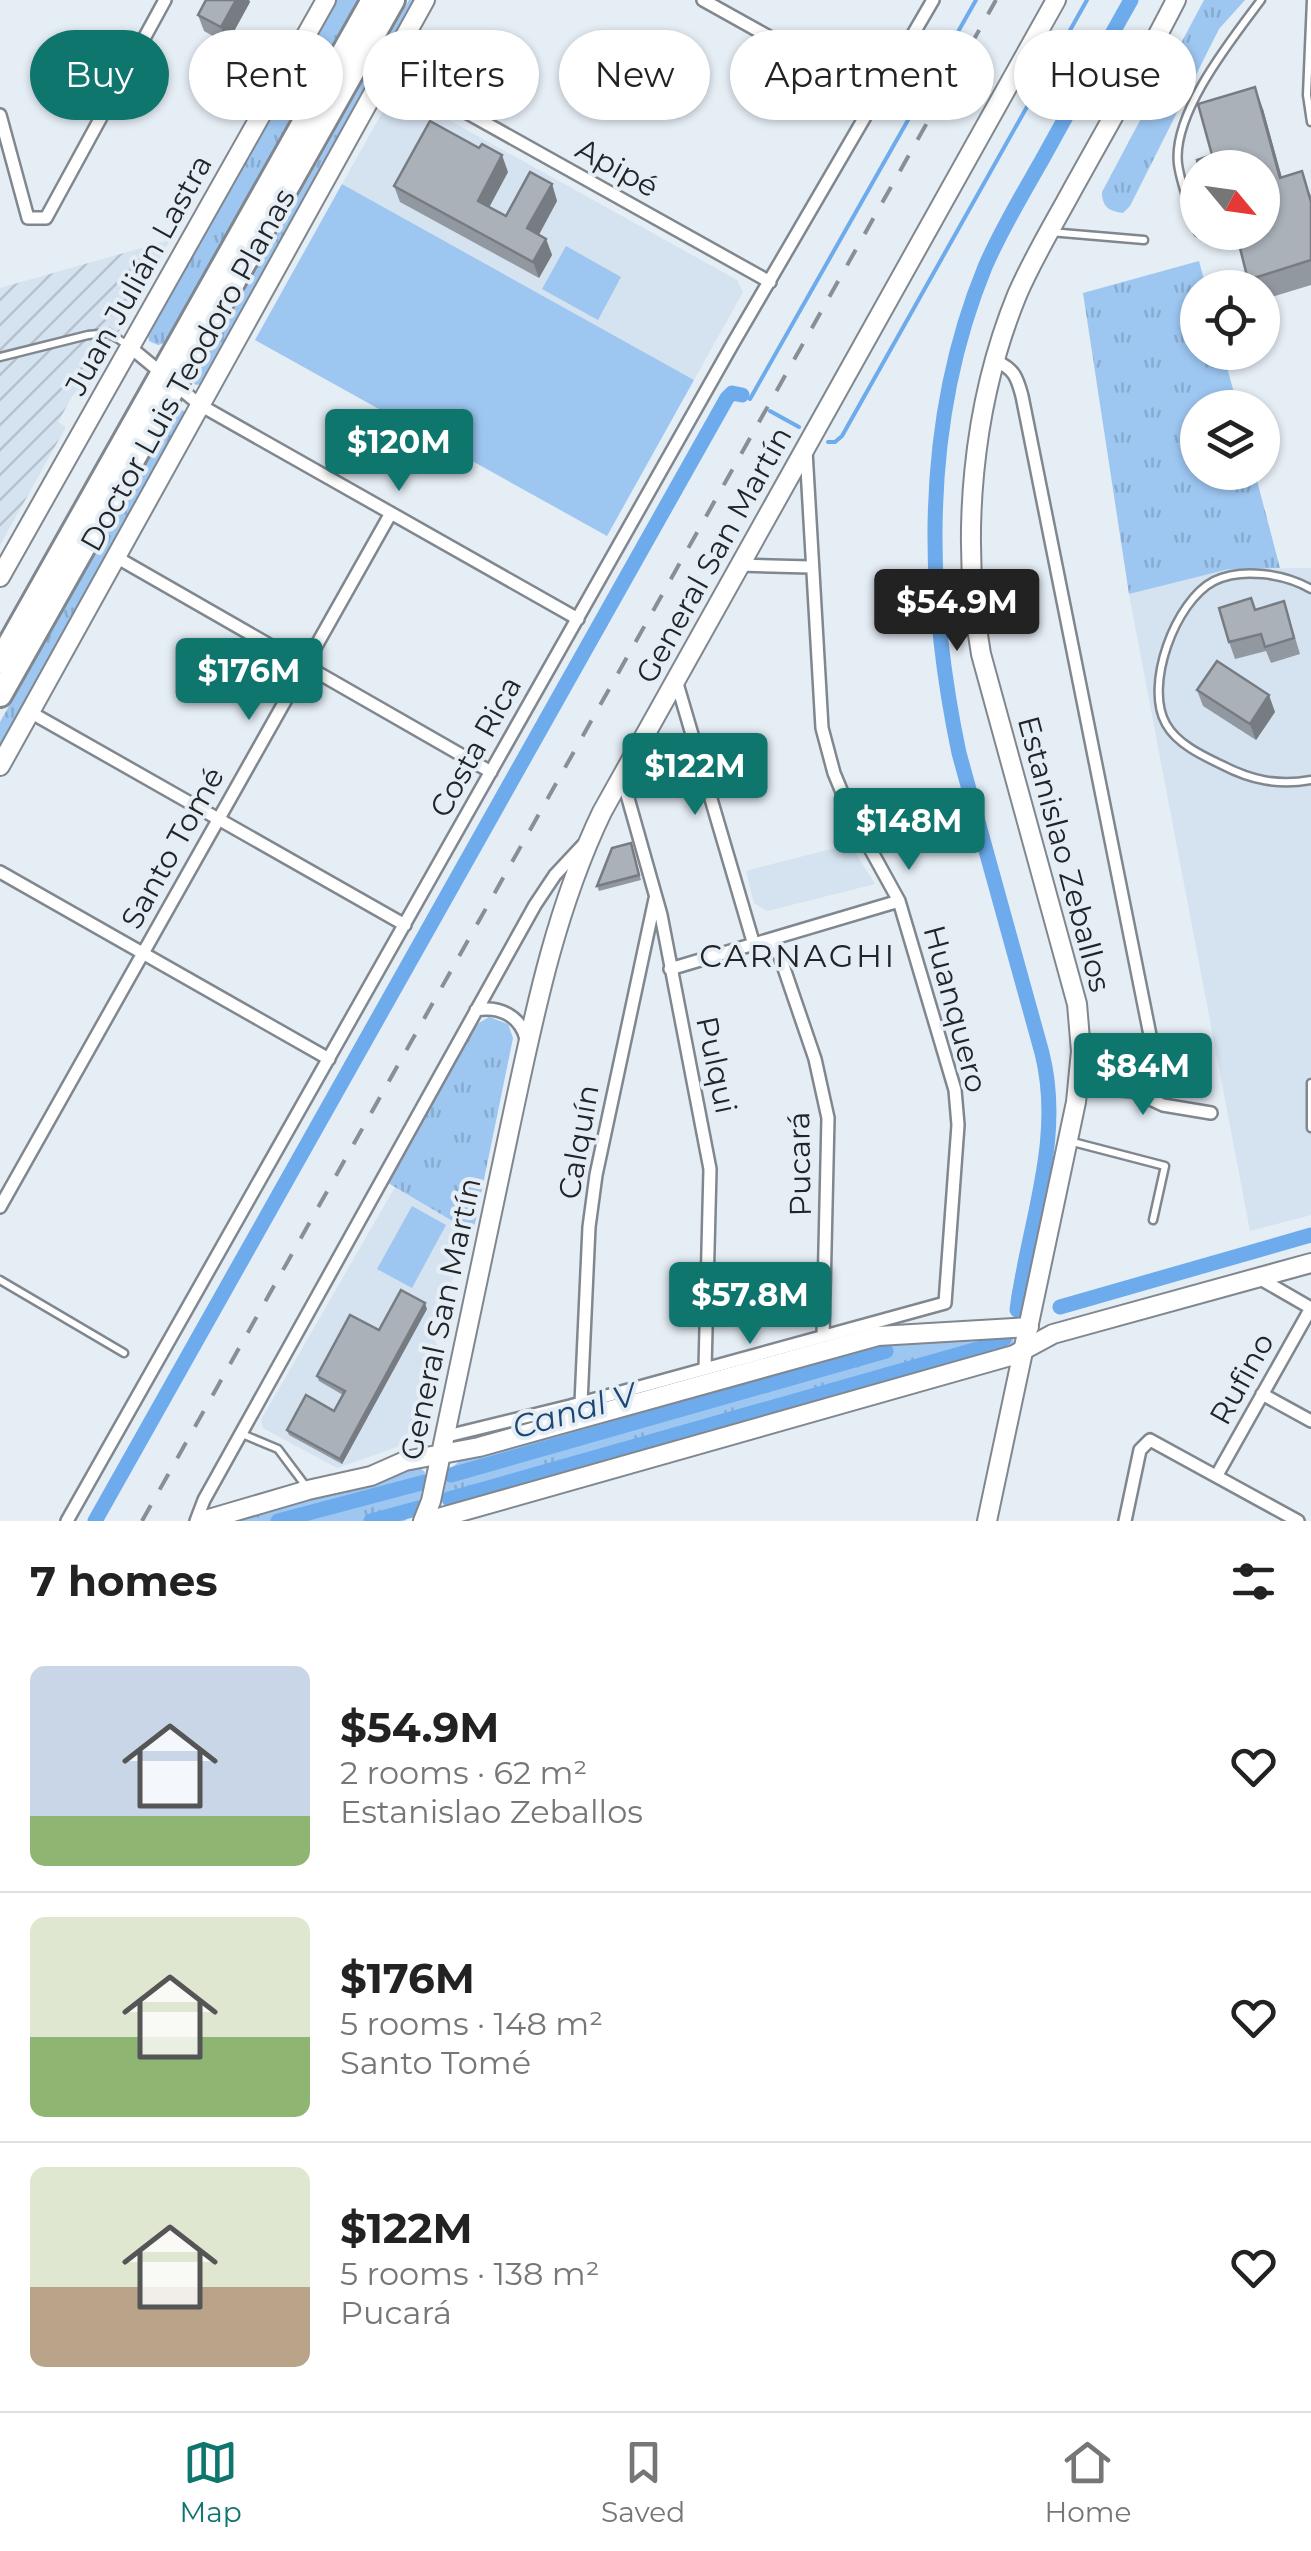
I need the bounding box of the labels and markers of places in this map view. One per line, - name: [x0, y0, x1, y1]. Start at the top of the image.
- pin: $120M: [329, 409, 469, 494]
- pin: $54.9M: [876, 569, 1038, 654]
- pin: $176M: [179, 638, 319, 723]
- pin: $122M: [625, 733, 765, 818]
- pin: $148M: [839, 788, 979, 873]
- pin: $84M: [1084, 1033, 1202, 1118]
- pin: $57.8M: [669, 1262, 831, 1347]

